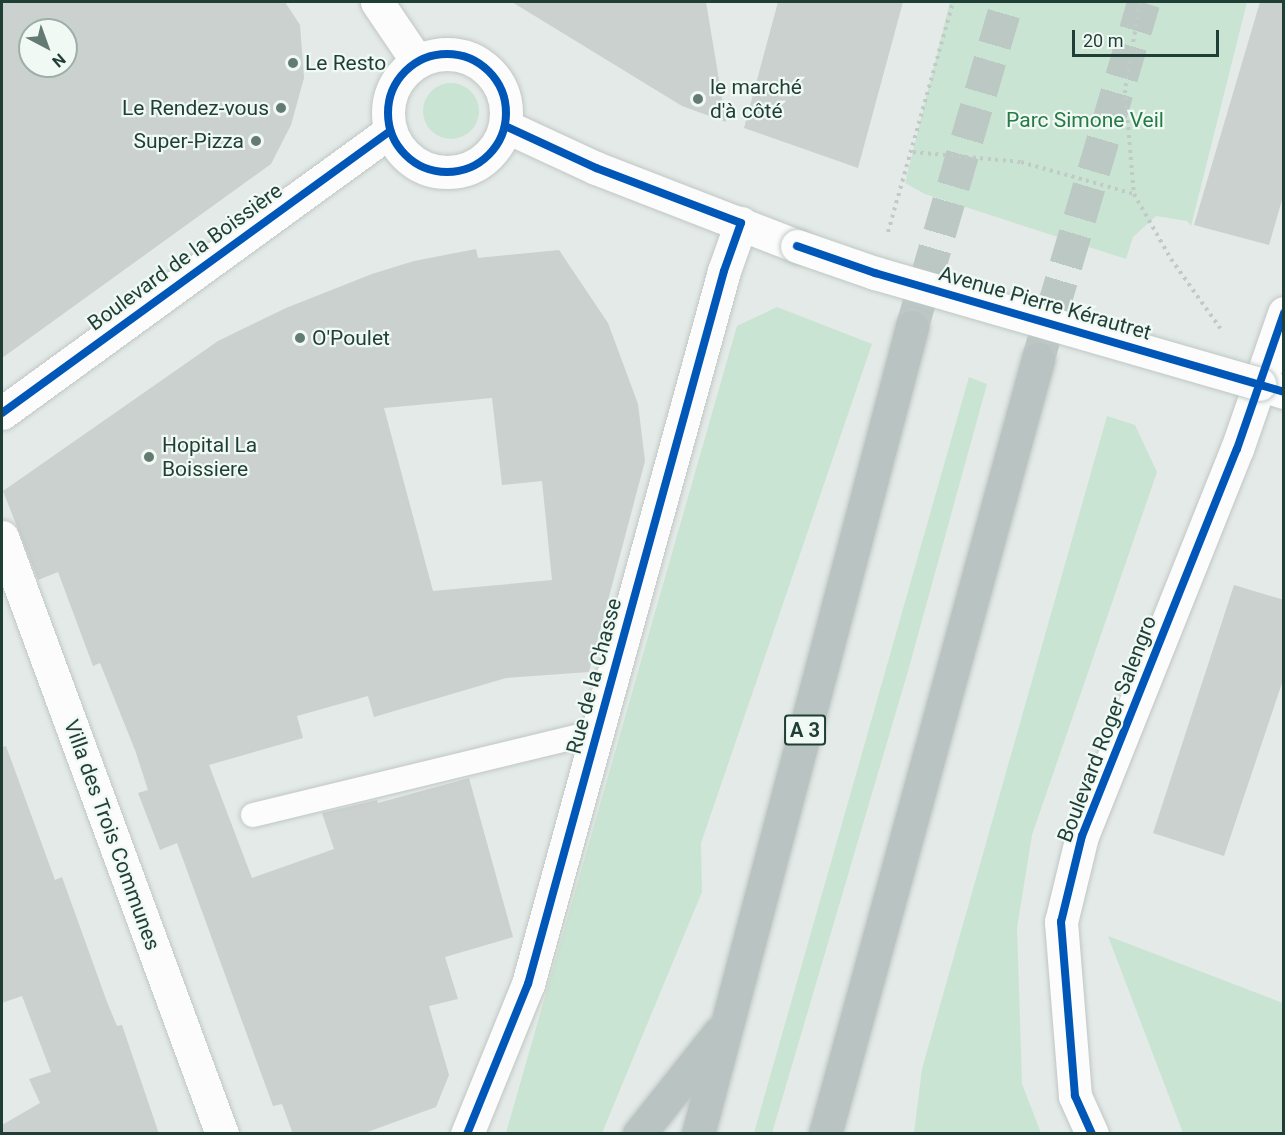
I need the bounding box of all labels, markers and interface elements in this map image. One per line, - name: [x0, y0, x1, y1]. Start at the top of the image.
- north arrow: [18, 18, 78, 78]
- scale bar: [1075, 18, 1222, 56]
- text: 20 m: [1083, 30, 1123, 51]
- text: N: [48, 50, 69, 71]
- place label: Le Resto: [305, 50, 386, 76]
- marker: Le Resto: [286, 56, 300, 70]
- place label: le marché d'à côté: [710, 74, 802, 124]
- marker: le marché d'à côté: [691, 92, 705, 106]
- place label: Le Rendez-vous: [122, 95, 269, 121]
- marker: Le Rendez-vous: [274, 101, 288, 115]
- park label: Parc Simone Veil: [1006, 107, 1164, 133]
- place label: Super-Pizza: [133, 128, 244, 154]
- marker: Super-Pizza: [249, 134, 263, 148]
- street label: Boulevard de la Boissière: [83, 178, 287, 336]
- street label: Avenue Pierre Kérautret: [936, 261, 1154, 345]
- place label: O'Poulet: [312, 325, 390, 351]
- marker: O'Poulet: [293, 331, 307, 345]
- place label: Hopital La Boissiere: [162, 432, 257, 482]
- marker: Hopital La Boissiere: [140, 448, 158, 466]
- street label: Rue de la Chasse: [561, 595, 627, 757]
- street label: Boulevard Roger Salengro: [1052, 612, 1162, 846]
- road number: A 3: [784, 713, 826, 747]
- street label: Villa des Trois Communes: [58, 716, 166, 954]

